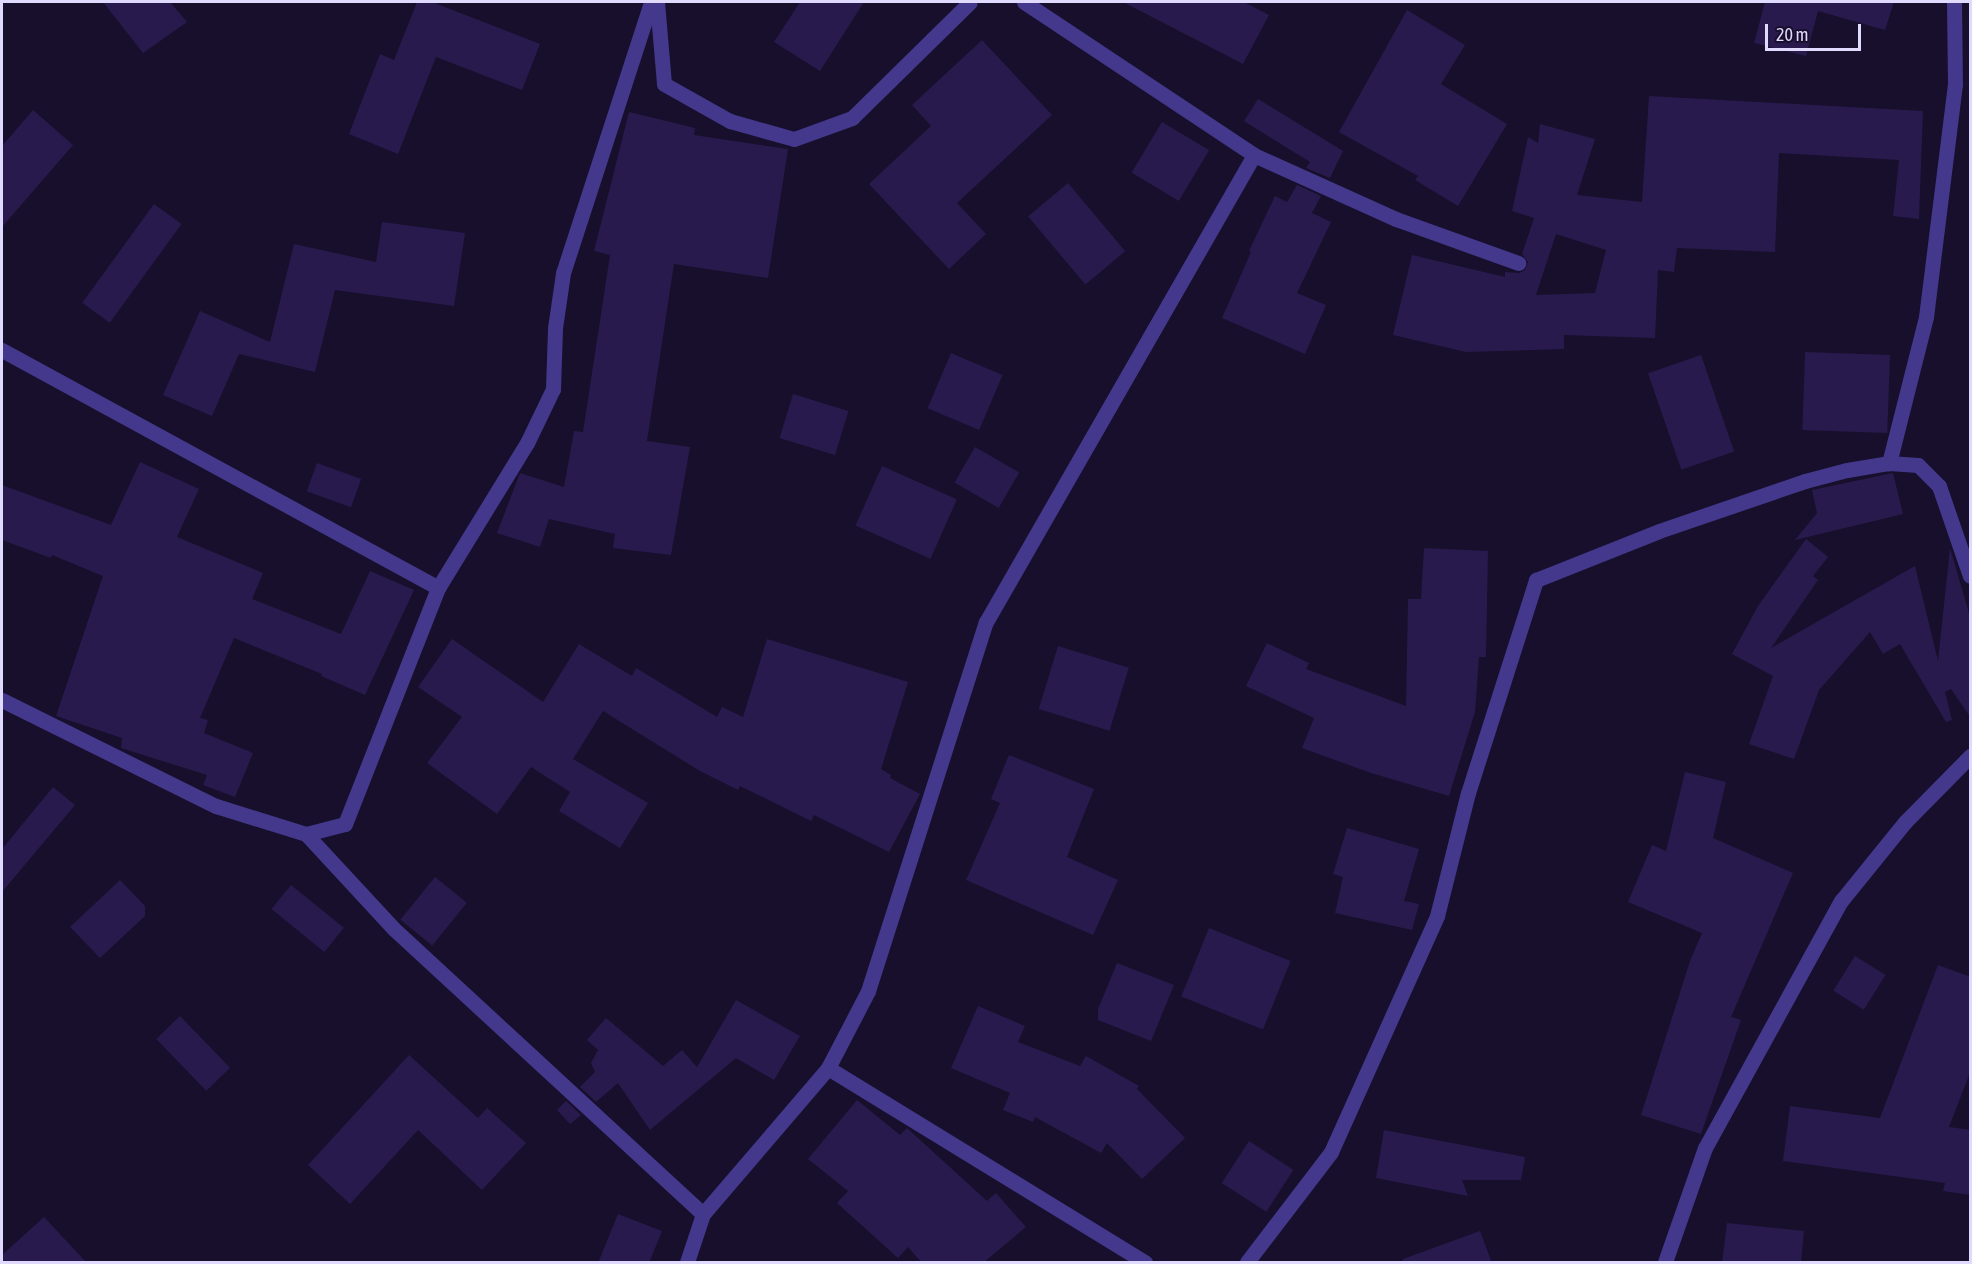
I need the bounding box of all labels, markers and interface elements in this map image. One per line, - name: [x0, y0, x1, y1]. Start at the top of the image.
- scale bar: [1768, 12, 1864, 50]
- text: 20 m: [1776, 24, 1808, 45]

